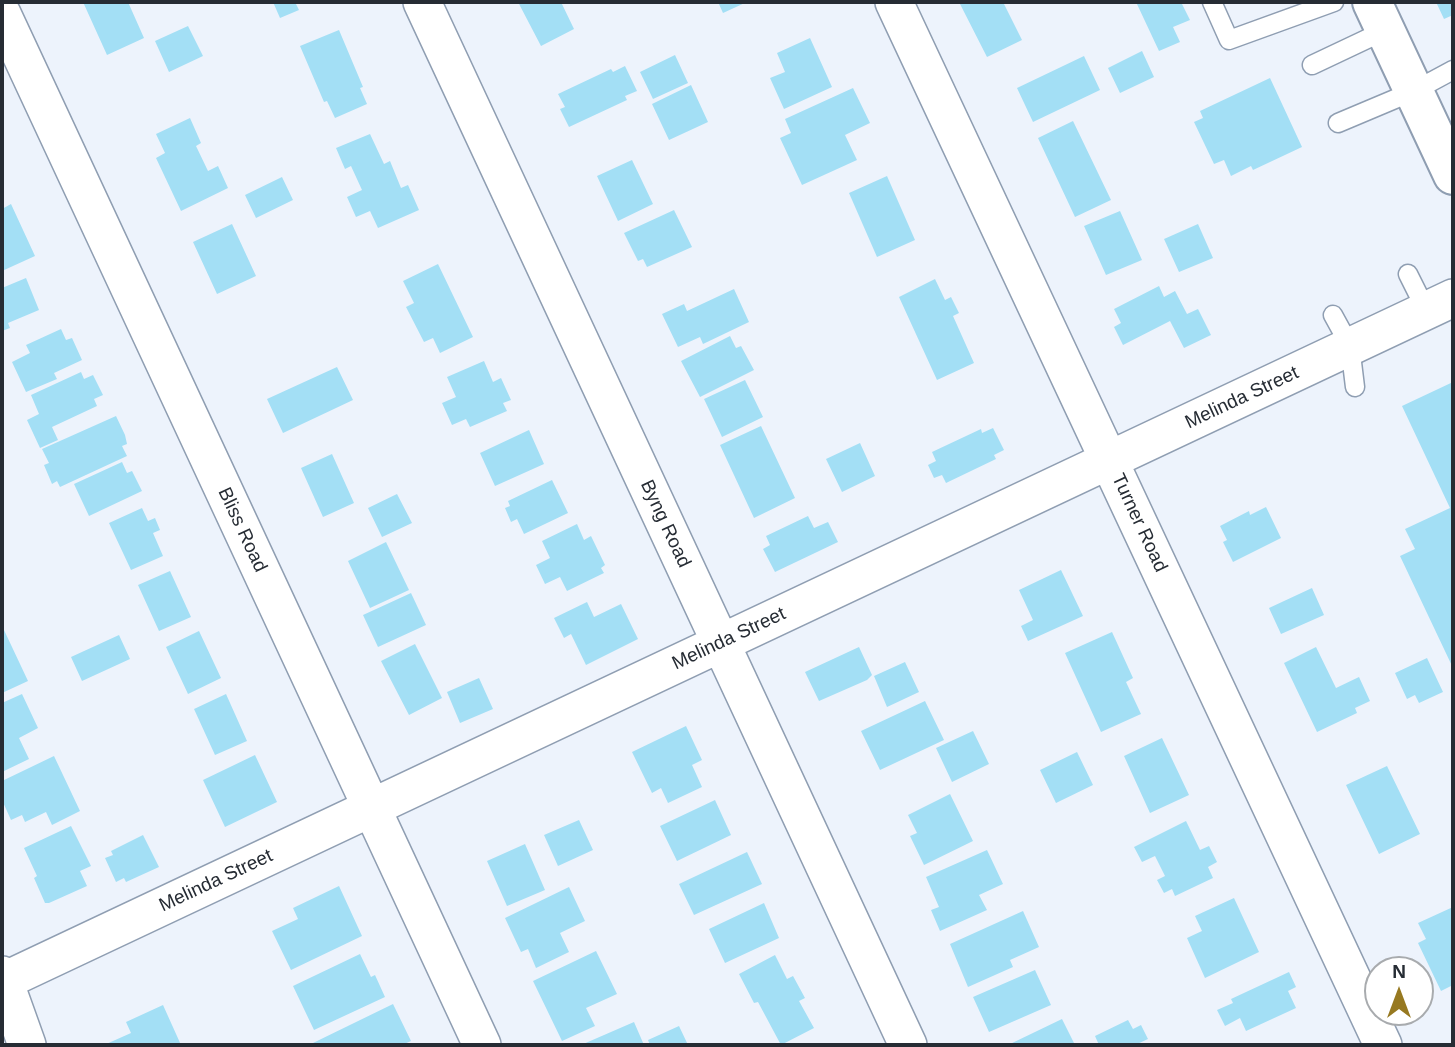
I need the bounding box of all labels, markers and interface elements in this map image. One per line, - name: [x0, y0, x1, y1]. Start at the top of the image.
- street label: Melinda Street: [1182, 362, 1302, 434]
- street label: Turner Road: [1106, 470, 1172, 576]
- street label: Byng Road: [635, 477, 695, 571]
- street label: Bliss Road: [212, 484, 272, 576]
- street label: Melinda Street: [669, 603, 789, 675]
- street label: Melinda Street: [156, 845, 276, 917]
- north arrow: [1364, 956, 1434, 1026]
- text: N: [1392, 961, 1406, 982]

